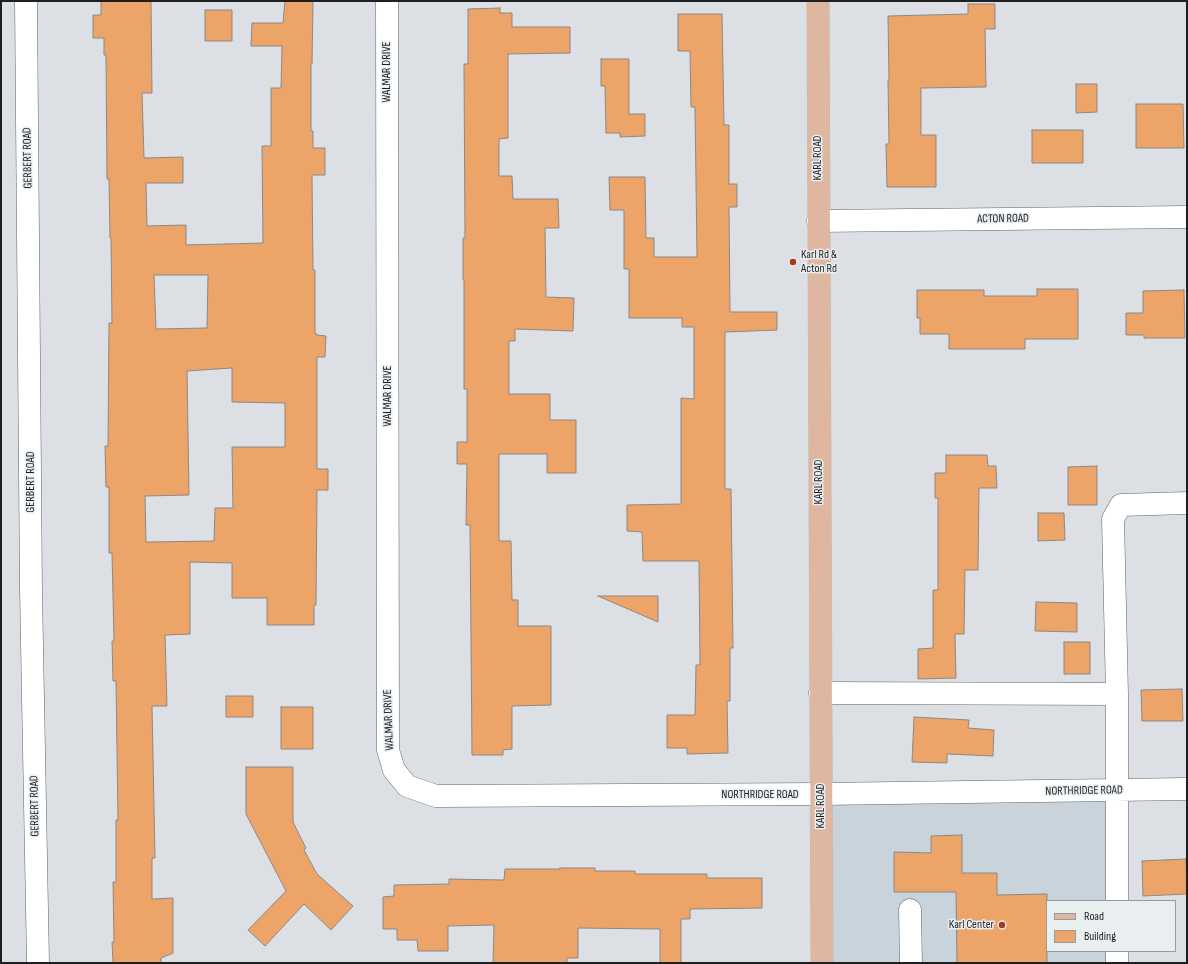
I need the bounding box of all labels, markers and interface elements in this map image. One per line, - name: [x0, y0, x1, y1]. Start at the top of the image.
- street label: WALMAR DRIVE: [380, 41, 394, 103]
- street label: GERBERT ROAD: [20, 127, 36, 189]
- street label: KARL ROAD: [811, 136, 825, 180]
- street label: ACTON ROAD: [977, 211, 1029, 227]
- place label: Karl Rd & Acton Rd: [801, 248, 837, 276]
- marker: Karl Rd & Acton Rd: [788, 257, 798, 267]
- street label: WALMAR DRIVE: [381, 365, 395, 427]
- street label: GERBERT ROAD: [24, 451, 38, 513]
- street label: KARL ROAD: [812, 460, 826, 504]
- street label: WALMAR DRIVE: [381, 689, 397, 751]
- street label: GERBERT ROAD: [27, 775, 43, 837]
- street label: NORTHRIDGE ROAD: [1045, 783, 1123, 799]
- street label: KARL ROAD: [814, 784, 828, 828]
- street label: NORTHRIDGE ROAD: [721, 788, 799, 802]
- legend: [1046, 900, 1176, 952]
- text: Road: [1084, 909, 1104, 924]
- place label: Karl Center: [949, 918, 994, 932]
- marker: Karl Center: [997, 920, 1007, 930]
- text: Building: [1084, 929, 1116, 944]

